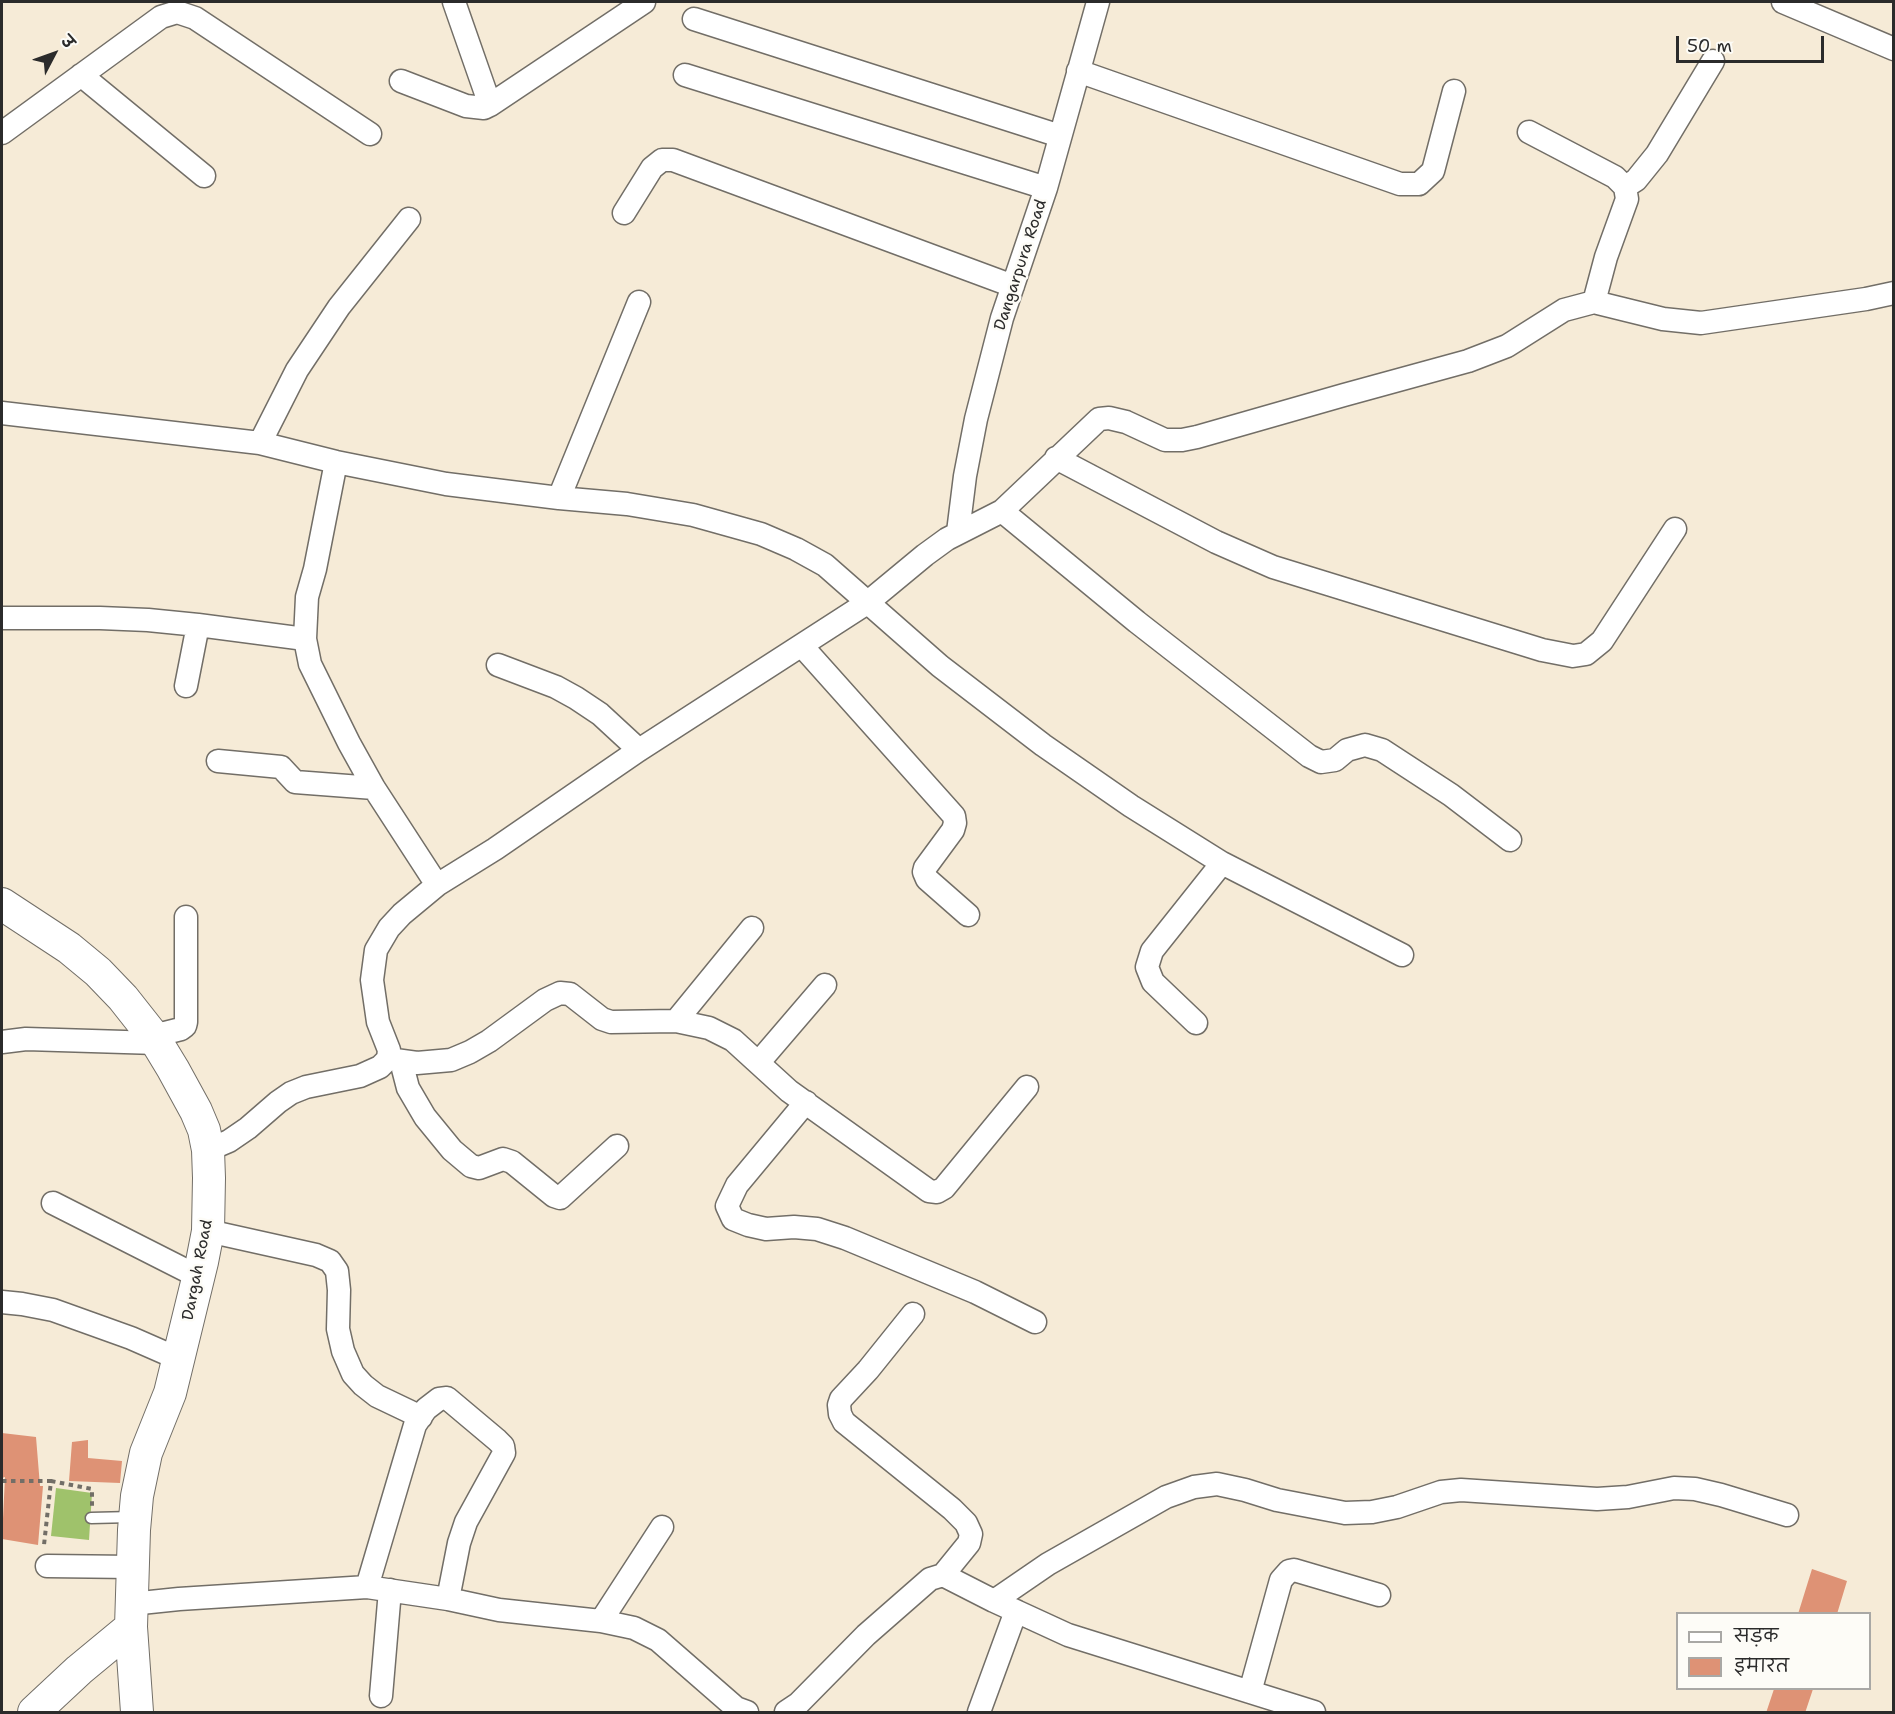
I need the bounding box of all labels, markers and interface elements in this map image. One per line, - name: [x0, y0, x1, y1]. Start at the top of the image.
- north arrow: [24, 24, 84, 84]
- scale bar: [1679, 24, 1828, 62]
- text: उ: [57, 31, 79, 53]
- text: 50 m: [1687, 34, 1732, 58]
- street label: Dangarpura Road: [991, 197, 1051, 333]
- street label: Dargah Road: [179, 1218, 217, 1322]
- legend: [1676, 1612, 1871, 1690]
- text: सड़क: [1734, 1624, 1778, 1648]
- text: इमारत: [1734, 1654, 1789, 1678]

